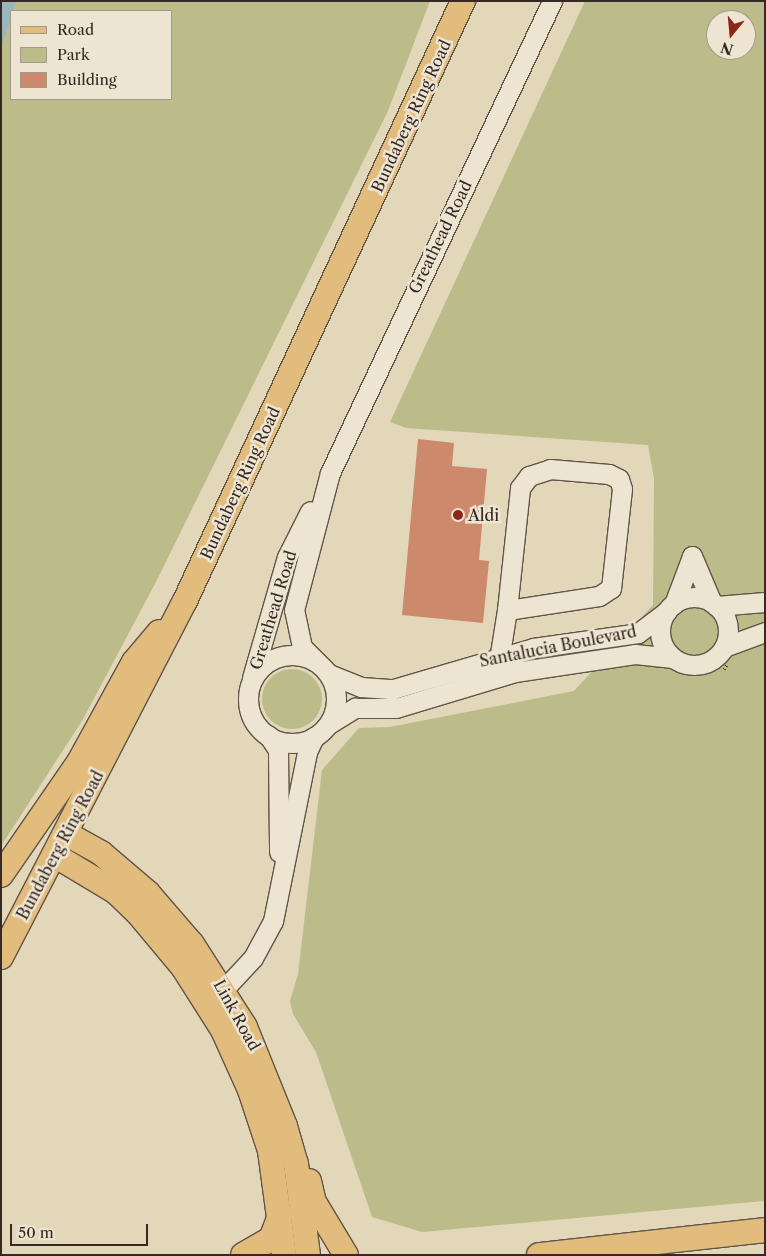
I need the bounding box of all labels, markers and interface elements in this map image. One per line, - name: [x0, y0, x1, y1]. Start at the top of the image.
- legend: [10, 10, 172, 100]
- north arrow: [706, 10, 756, 60]
- text: Road: [57, 20, 94, 39]
- street label: Bundaberg Ring Road: [367, 37, 455, 195]
- text: N: [718, 38, 735, 59]
- text: Park: [57, 45, 90, 64]
- text: Building: [57, 70, 117, 89]
- street label: Greathead Road: [404, 177, 476, 297]
- street label: Bundaberg Ring Road: [196, 404, 284, 562]
- place label: Aldi: [468, 505, 499, 525]
- marker: Aldi: [452, 509, 464, 521]
- street label: Greathead Road: [246, 548, 300, 672]
- street label: Santalucia Boulevard: [478, 621, 638, 671]
- street label: Bundaberg Ring Road: [13, 767, 107, 923]
- street label: Link Road: [210, 976, 264, 1054]
- scale bar: [12, 1214, 150, 1246]
- text: 50 m: [18, 1223, 54, 1242]

